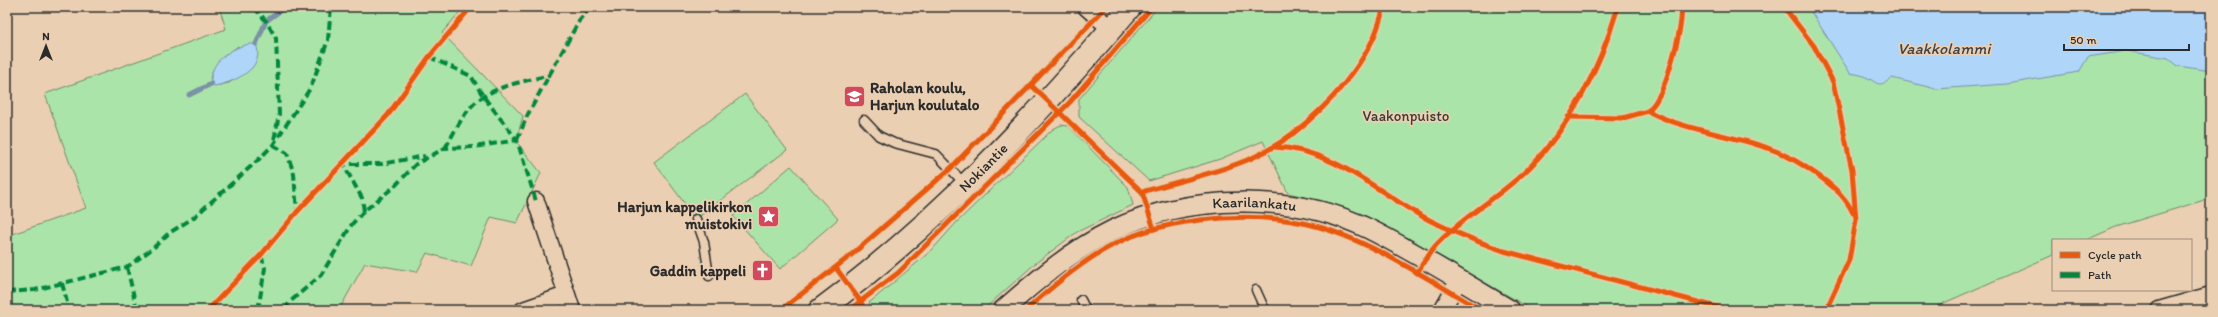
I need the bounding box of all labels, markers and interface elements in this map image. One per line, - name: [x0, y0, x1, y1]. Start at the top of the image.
- north arrow: [26, 26, 66, 66]
- scale bar: [2064, 26, 2189, 52]
- text: N: [42, 30, 50, 43]
- text: 50 m: [2070, 33, 2096, 47]
- water label: Vaakkolammi: [1898, 39, 1992, 58]
- place label: Raholan koulu, Harjun koulutalo: [870, 79, 980, 115]
- school or university icon: Raholan koulu, Harjun koulutalo: [841, 84, 867, 110]
- park label: Vaakonpuisto: [1363, 107, 1449, 125]
- street label: Nokiantie: [955, 139, 1012, 196]
- street label: Kaarilankatu: [1212, 193, 1298, 215]
- place label: Harjun kappelikirkon muistokivi: [617, 198, 753, 233]
- place icon: Harjun kappelikirkon muistokivi: [755, 203, 781, 229]
- legend: [2052, 239, 2192, 291]
- text: Cycle path: [2088, 248, 2142, 262]
- church icon: Gaddin kappeli: [749, 258, 775, 284]
- place label: Gaddin kappeli: [650, 262, 746, 281]
- text: Path: [2088, 268, 2111, 282]

